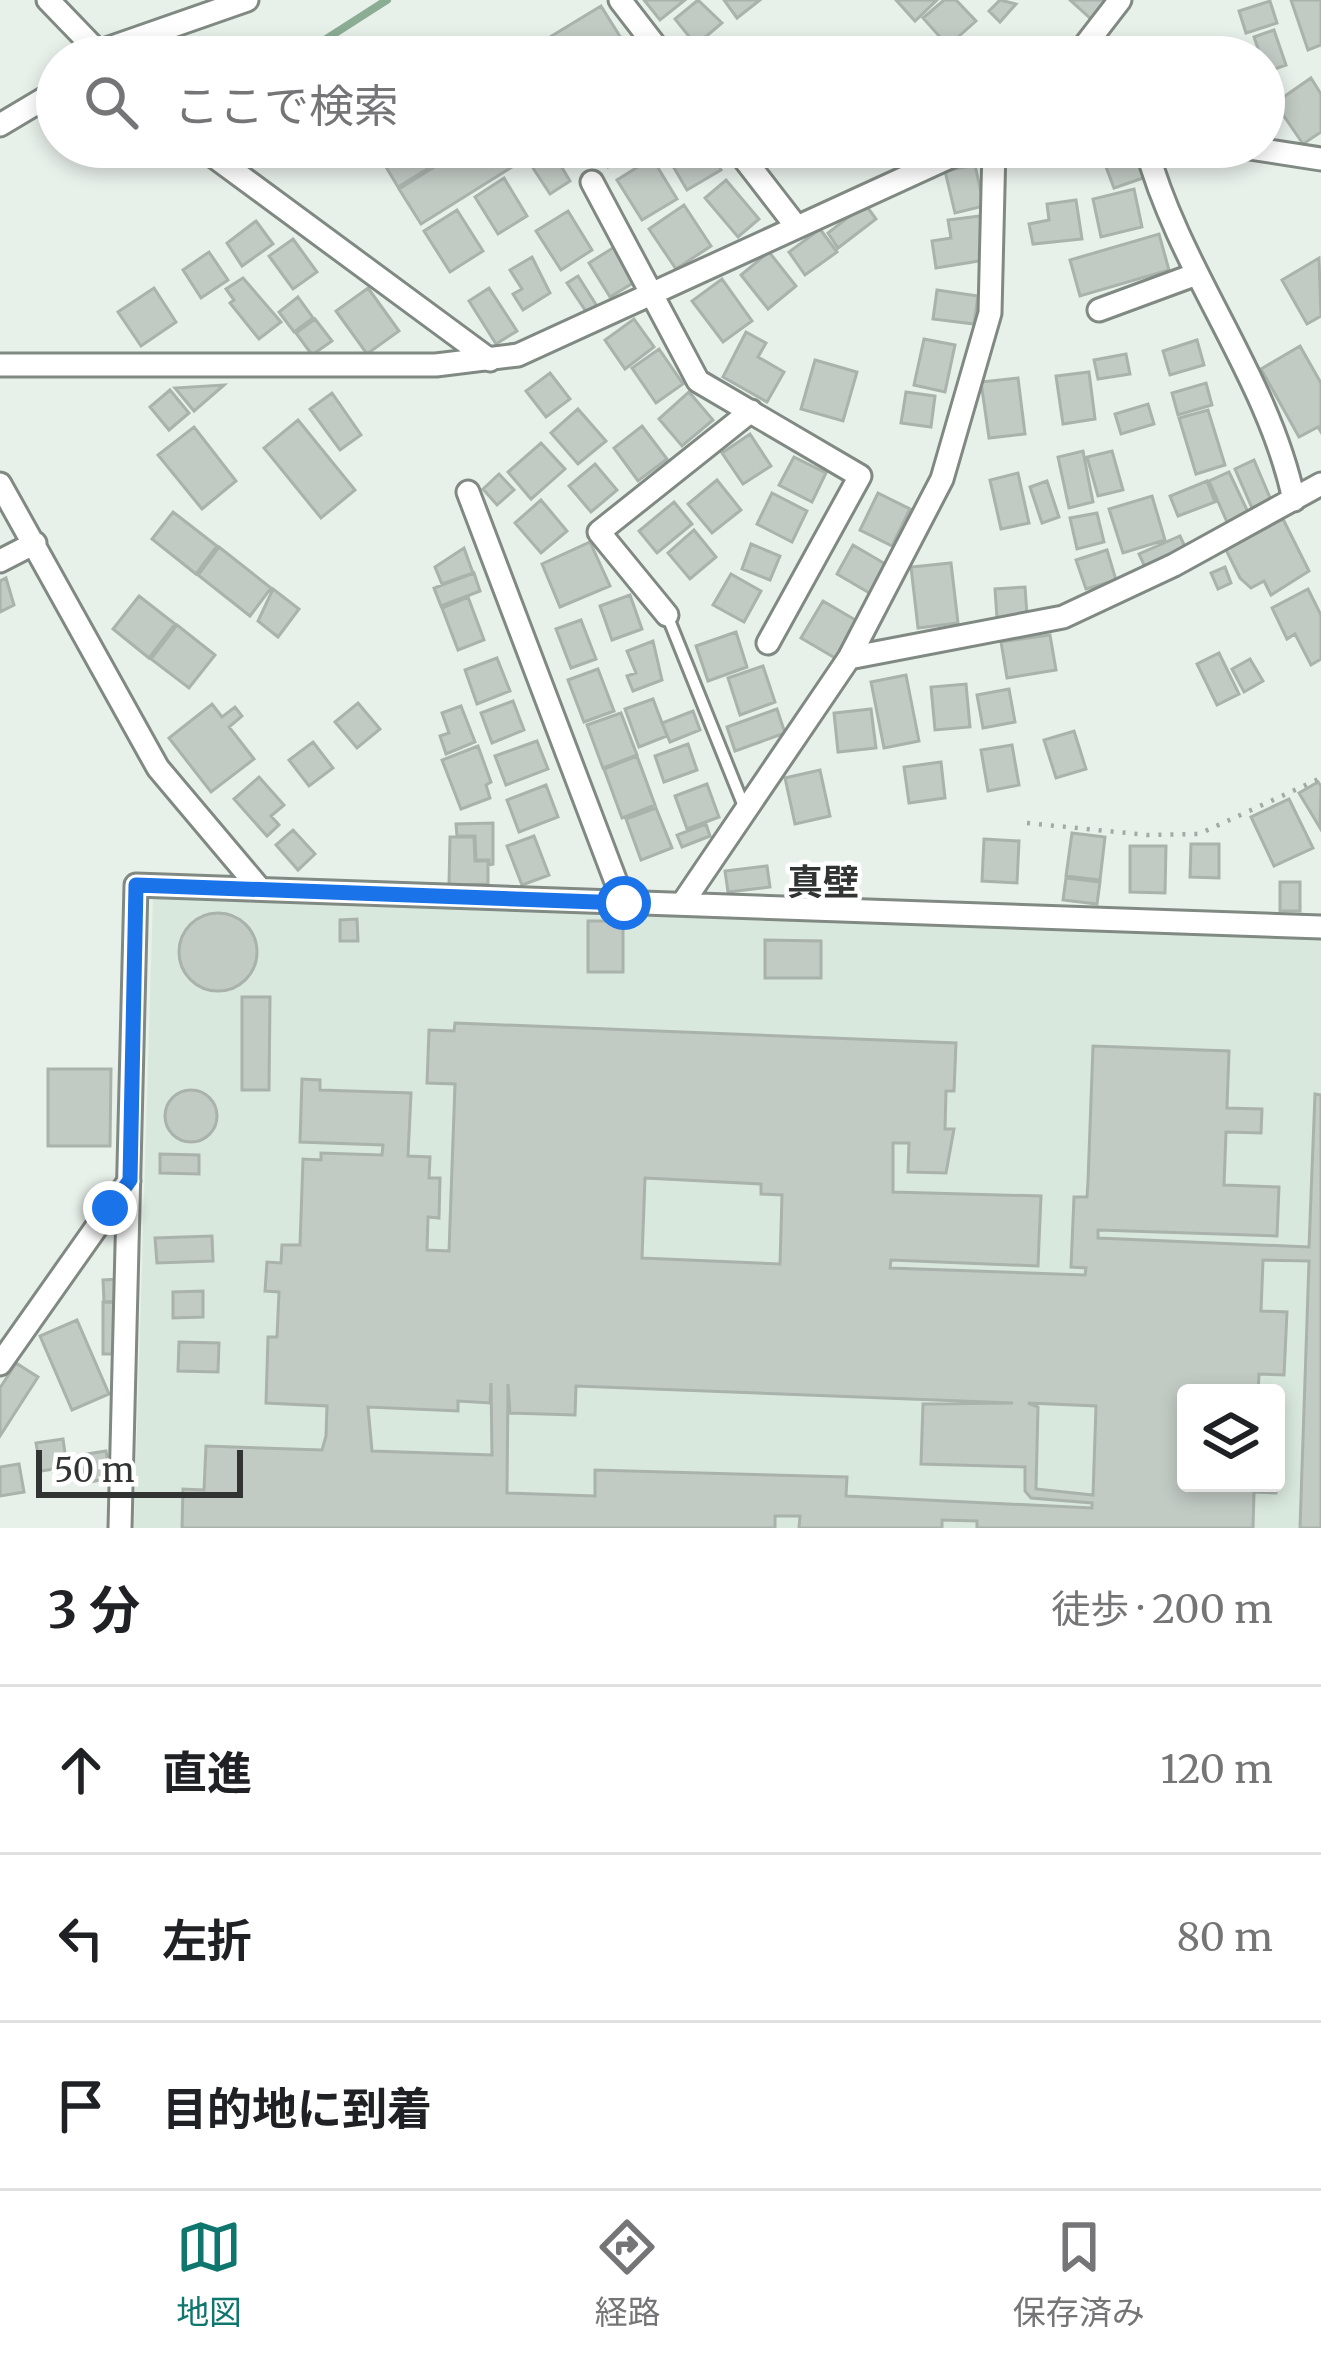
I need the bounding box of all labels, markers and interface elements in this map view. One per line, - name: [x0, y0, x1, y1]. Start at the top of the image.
- search box: [36, 36, 1285, 168]
- icon: search: [78, 69, 144, 135]
- text: ここで検索: [174, 78, 399, 134]
- district label: 真壁: [787, 860, 859, 905]
- route start: [597, 876, 651, 930]
- route end: [83, 1181, 137, 1235]
- map controls: [1177, 1384, 1285, 1492]
- button: layers: [1177, 1384, 1285, 1492]
- scale bar: [36, 1444, 243, 1497]
- text: 50 m: [54, 1450, 135, 1491]
- text: 3 分: [48, 1578, 140, 1642]
- text: 徒歩 · 200 m: [1051, 1585, 1273, 1634]
- icon: ahead: [48, 1737, 114, 1803]
- text: 直進: [162, 1745, 252, 1801]
- text: 120 m: [1160, 1745, 1273, 1794]
- icon: left: [48, 1905, 114, 1971]
- text: 左折: [162, 1913, 252, 1969]
- text: 80 m: [1177, 1913, 1273, 1962]
- icon: arrive: [48, 2073, 114, 2139]
- text: 目的地に到着: [162, 2081, 432, 2137]
- tab: 地図: [176, 2214, 242, 2334]
- tab: 経路: [594, 2214, 660, 2334]
- tab: 保存済み: [1013, 2214, 1145, 2334]

